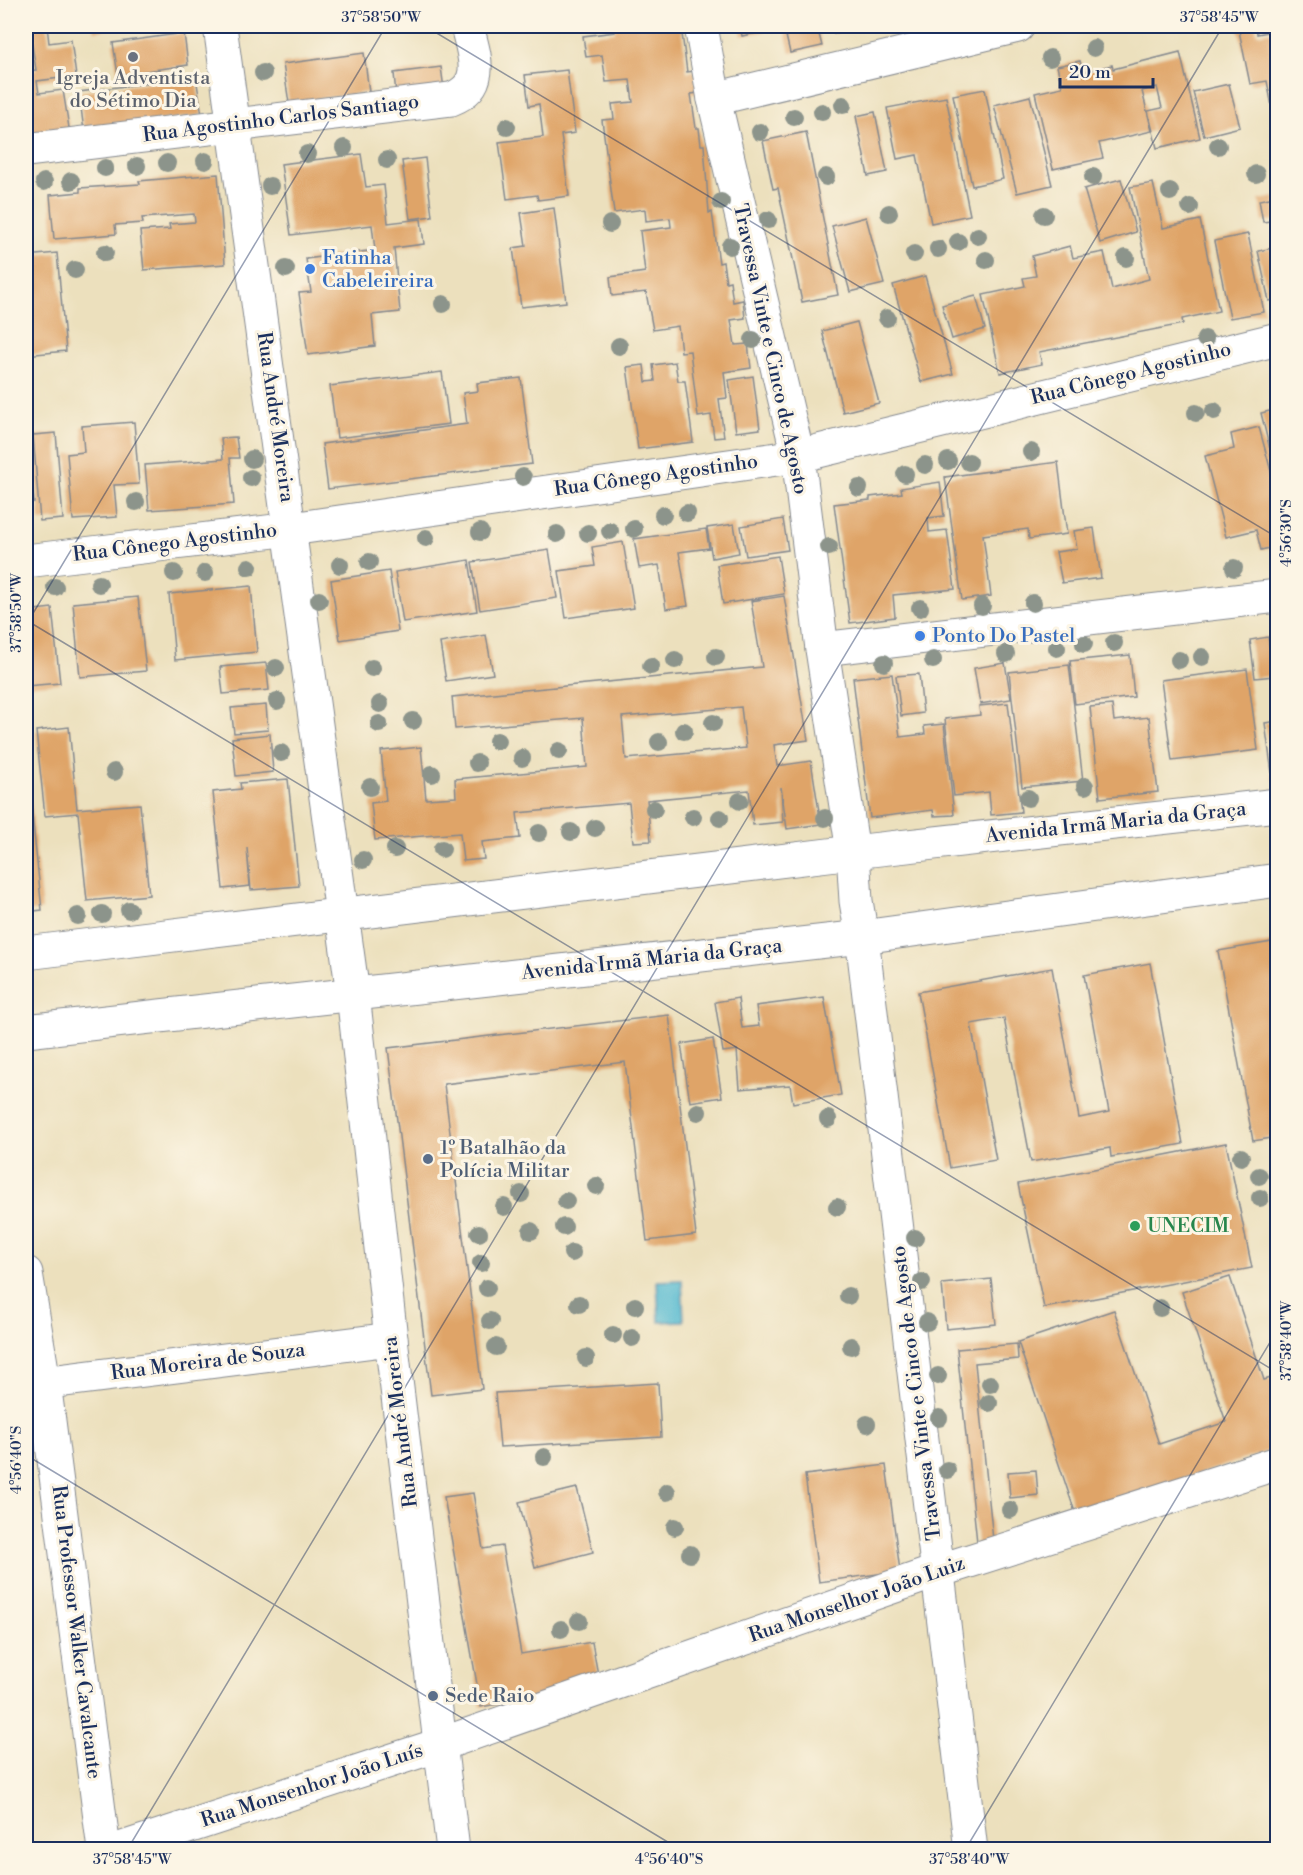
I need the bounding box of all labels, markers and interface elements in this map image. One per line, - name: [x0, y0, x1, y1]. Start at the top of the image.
- text: 37°58'50"W: [341, 8, 421, 27]
- text: 37°58'45"W: [1180, 8, 1259, 27]
- marker: Igreja Adventista do Sétimo Dia: [126, 50, 140, 64]
- scale bar: [1060, 51, 1153, 89]
- text: 20 m: [1069, 61, 1111, 84]
- place label: Igreja Adventista do Sétimo Dia: [56, 66, 211, 114]
- street label: Rua Agostinho Carlos Santiago: [141, 90, 421, 148]
- street label: Travessa Vinte e Cinco de Agosto: [727, 201, 813, 497]
- place label: Fatinha Cabeleireira: [322, 246, 435, 294]
- marker: Fatinha Cabeleireira: [303, 262, 317, 276]
- street label: Rua André Moreira: [251, 330, 299, 505]
- street label: Rua Cônego Agostinho: [1028, 337, 1234, 411]
- street label: Rua Cônego Agostinho: [552, 449, 760, 503]
- text: 4°56'30"S: [1277, 499, 1296, 567]
- street label: Rua Cônego Agostinho: [71, 518, 279, 568]
- text: 37°58'50"W: [7, 573, 26, 653]
- place label: Ponto Do Pastel: [932, 624, 1075, 649]
- marker: Ponto Do Pastel: [913, 629, 927, 643]
- street label: Avenida Irmã Maria da Graça: [983, 797, 1248, 849]
- street label: Avenida Irmã Maria da Graça: [519, 934, 784, 986]
- place label: 1º Batalhão da Polícia Militar: [440, 1136, 570, 1184]
- marker: 1º Batalhão da Polícia Militar: [421, 1152, 435, 1166]
- place label: UNECIM: [1147, 1214, 1230, 1239]
- marker: UNECIM: [1128, 1219, 1142, 1233]
- street label: Travessa Vinte e Cinco de Agosto: [887, 1244, 947, 1542]
- text: 37°58'40"W: [1277, 1301, 1296, 1381]
- street label: Rua André Moreira: [378, 1334, 424, 1509]
- street label: Rua Moreira de Souza: [109, 1338, 308, 1386]
- text: 4°56'40"S: [7, 1426, 26, 1494]
- street label: Rua Professor Walker Cavalcante: [46, 1484, 106, 1780]
- street label: Rua Monselhor João Luiz: [746, 1551, 968, 1649]
- place label: Sede Raio: [445, 1684, 534, 1709]
- marker: Sede Raio: [426, 1689, 440, 1703]
- street label: Rua Monsenhor João Luís: [198, 1738, 426, 1834]
- text: 37°58'45"W: [93, 1850, 172, 1869]
- text: 4°56'40"S: [635, 1850, 703, 1869]
- text: 37°58'40"W: [929, 1850, 1009, 1869]

